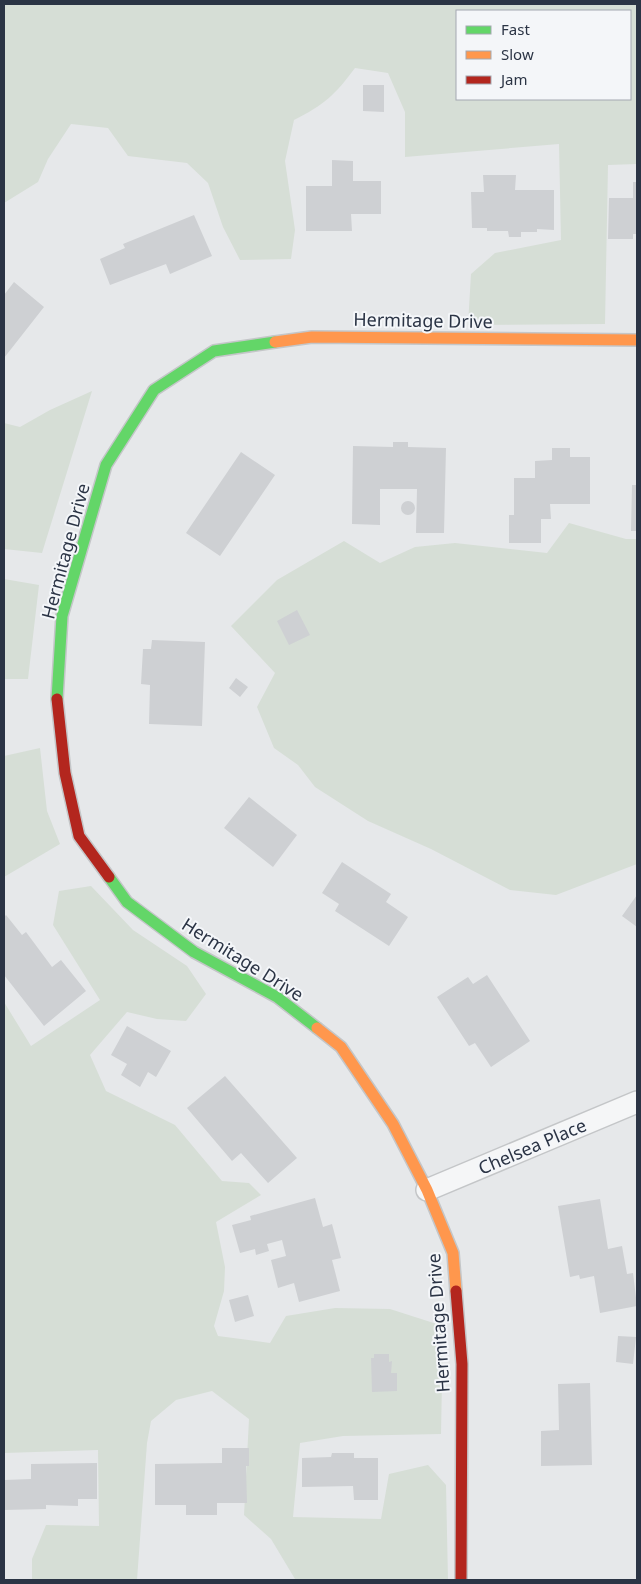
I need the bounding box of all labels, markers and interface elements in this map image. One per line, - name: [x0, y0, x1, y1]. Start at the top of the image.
- legend: [456, 10, 631, 100]
- text: Fast: [501, 19, 530, 39]
- text: Slow: [501, 44, 534, 64]
- text: Jam: [499, 69, 528, 89]
- street label: Hermitage Drive: [353, 307, 493, 333]
- street label: Hermitage Drive: [35, 481, 95, 621]
- street label: Hermitage Drive: [178, 912, 308, 1006]
- street label: Chelsea Place: [474, 1112, 590, 1180]
- street label: Hermitage Drive: [421, 1253, 455, 1393]

